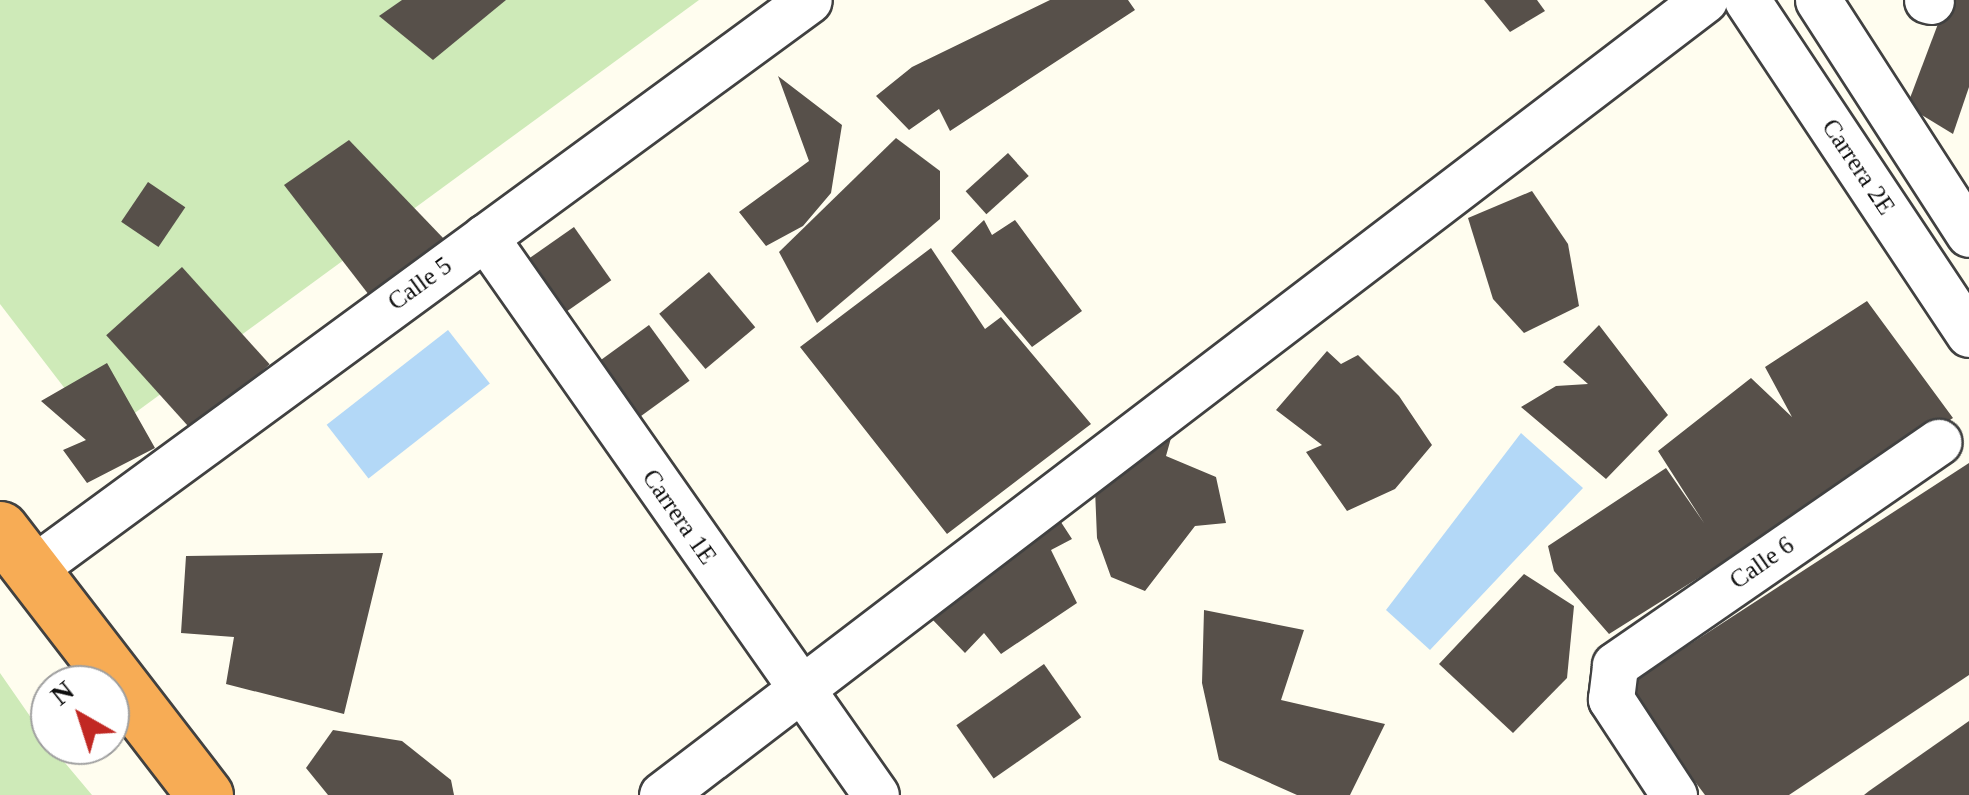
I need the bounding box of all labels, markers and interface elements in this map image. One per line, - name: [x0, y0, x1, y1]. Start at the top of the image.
- street label: Carrera 2E: [1815, 113, 1901, 221]
- street label: Calle 5: [382, 251, 458, 317]
- street label: Carrera 1E: [635, 464, 723, 570]
- street label: Calle 6: [1724, 530, 1800, 596]
- north arrow: [30, 665, 130, 765]
- text: N: [44, 674, 80, 711]

